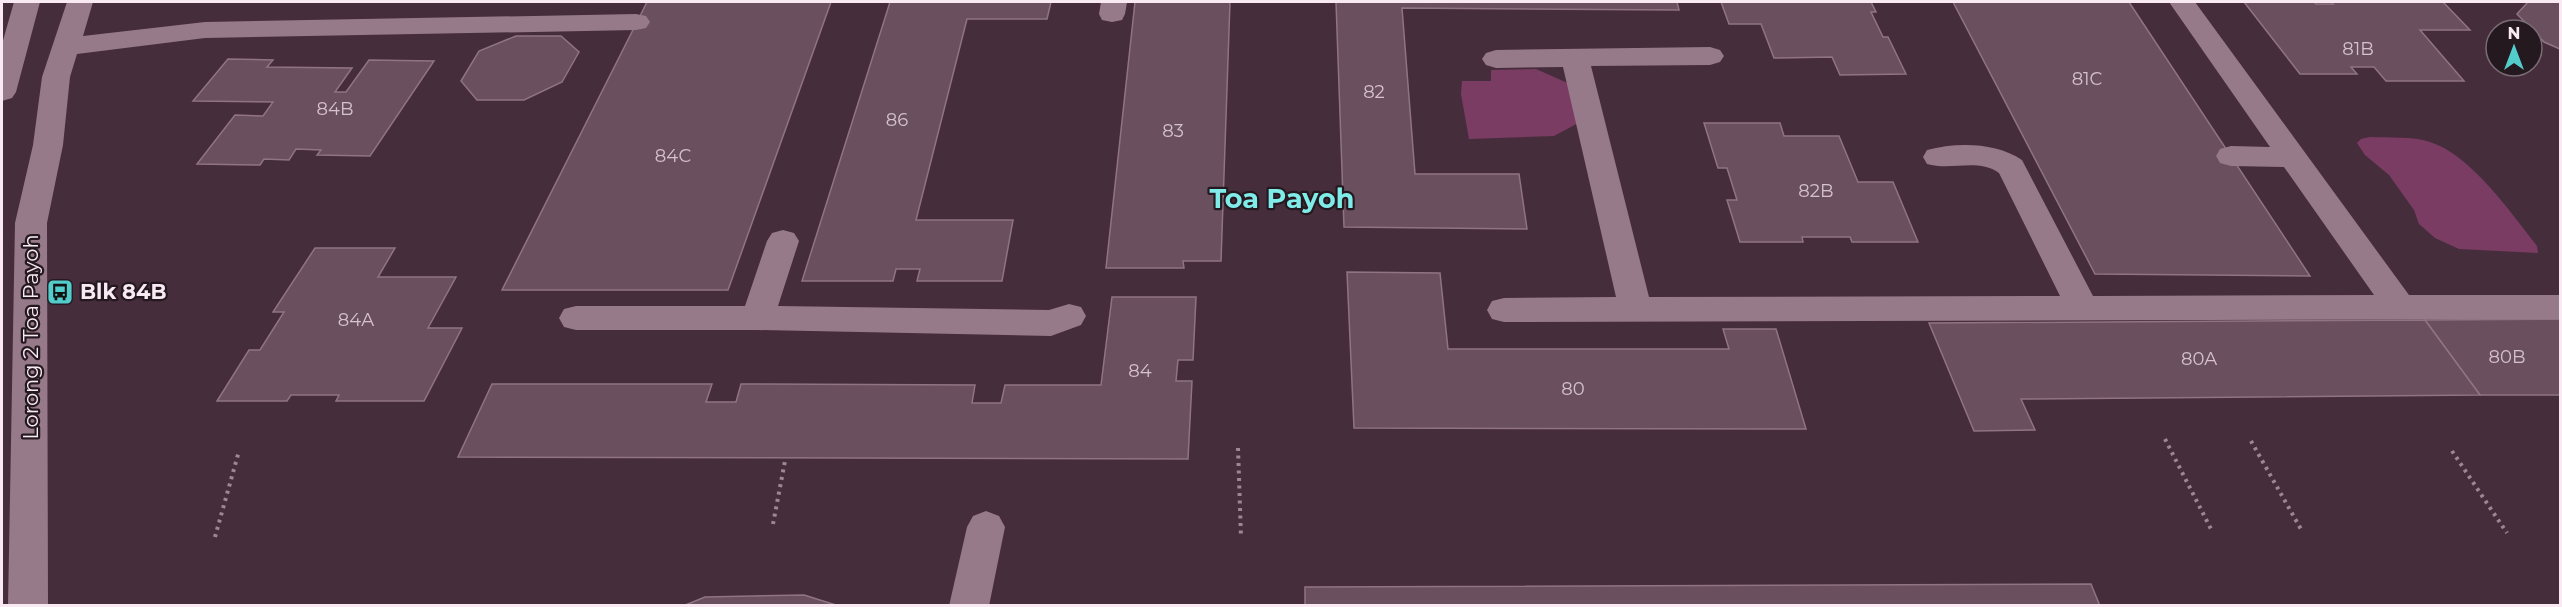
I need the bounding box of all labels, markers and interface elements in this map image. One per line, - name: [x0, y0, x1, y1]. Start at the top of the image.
- north arrow: [2484, 18, 2544, 78]
- text: N: [2508, 24, 2520, 43]
- house number: 81B: [2342, 38, 2374, 60]
- house number: 81C: [2072, 68, 2103, 90]
- house number: 82: [1363, 81, 1385, 103]
- house number: 84B: [317, 98, 353, 120]
- house number: 86: [886, 109, 908, 131]
- house number: 83: [1162, 120, 1184, 142]
- house number: 84C: [655, 145, 691, 167]
- house number: 82B: [1798, 180, 1834, 202]
- district label: Toa Payoh: [1210, 182, 1354, 215]
- street label: Lorong 2 Toa Payoh: [18, 234, 43, 440]
- bus stop icon: Blk 84B: [45, 277, 75, 307]
- place label: Blk 84B: [80, 279, 166, 304]
- house number: 84A: [338, 309, 374, 331]
- house number: 80B: [2489, 346, 2525, 368]
- house number: 80A: [2181, 348, 2217, 370]
- house number: 84: [1128, 360, 1152, 382]
- house number: 80: [1561, 378, 1585, 400]

